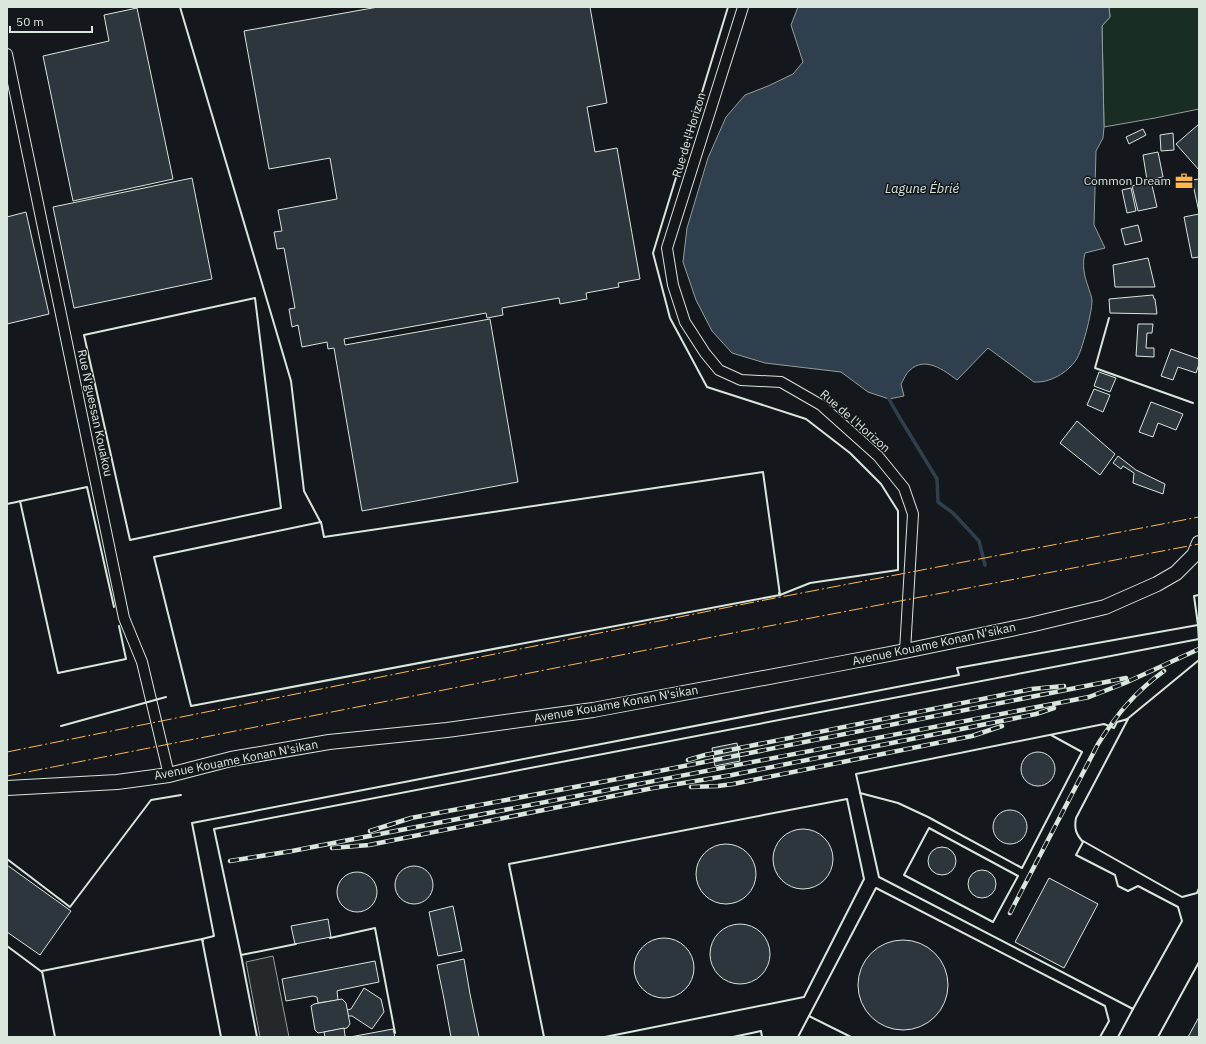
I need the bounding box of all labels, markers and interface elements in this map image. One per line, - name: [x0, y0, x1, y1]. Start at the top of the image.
- scale bar: [10, 8, 92, 34]
- text: 50 m: [16, 14, 44, 29]
- street label: Rue de l'Horizon: [668, 91, 709, 179]
- office icon: Common Dream: [1174, 171, 1194, 191]
- place label: Common Dream: [1084, 173, 1171, 188]
- water label: Lagune Ébrié: [885, 180, 959, 197]
- street label: Rue N'guessan Kouakou: [75, 348, 116, 478]
- street label: Rue de l'Horizon: [817, 386, 893, 455]
- street label: Avenue Kouame Konan N'sikan: [851, 619, 1017, 668]
- street label: Avenue Kouame Konan N'sikan: [533, 682, 699, 725]
- street label: Avenue Kouame Konan N'sikan: [153, 736, 319, 783]

